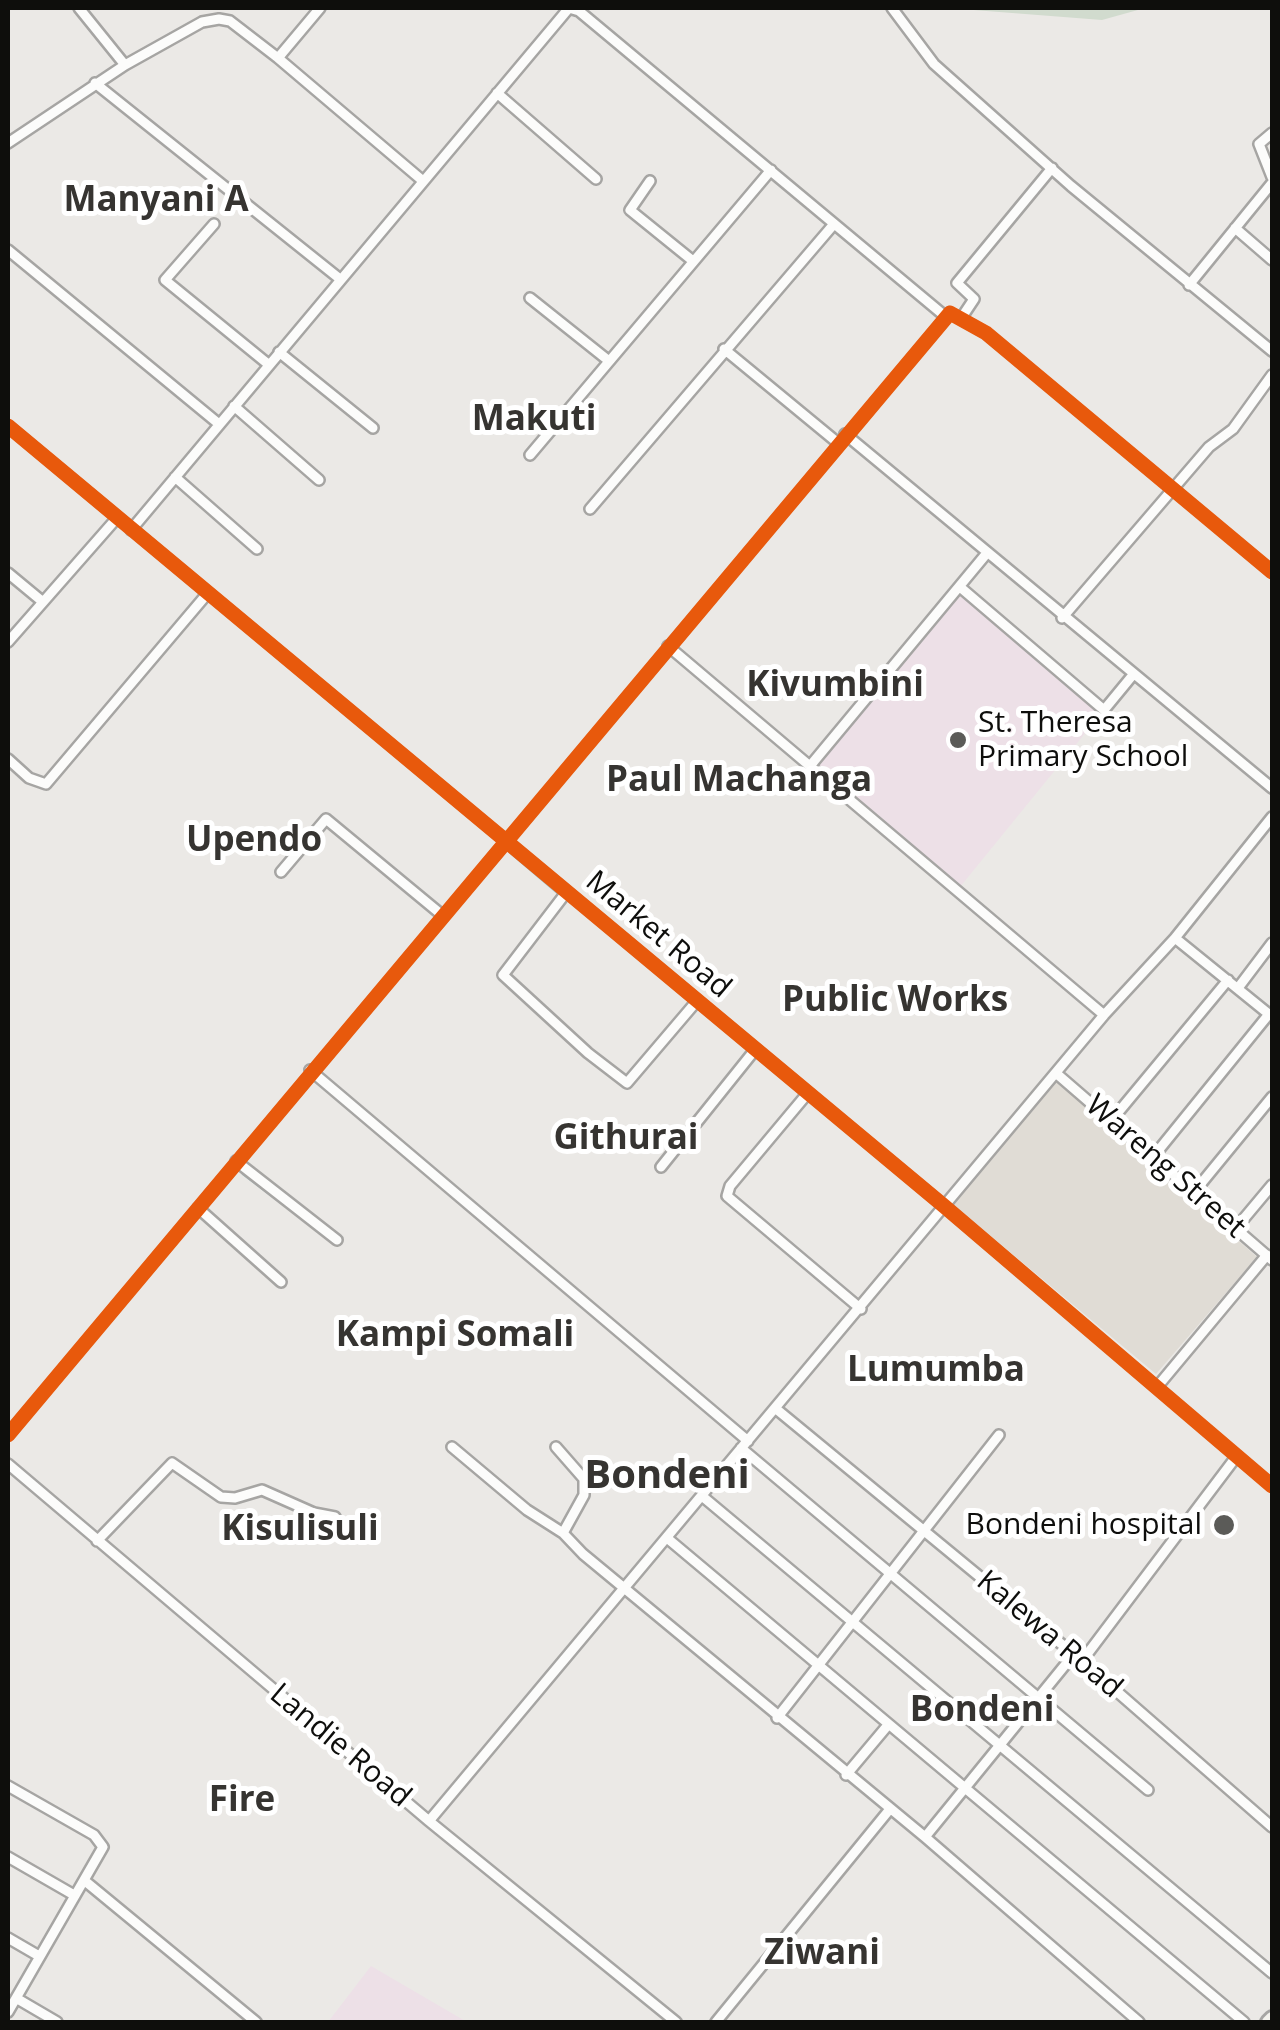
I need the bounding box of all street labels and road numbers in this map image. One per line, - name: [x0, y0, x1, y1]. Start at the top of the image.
- street label: Market Road: [578, 864, 738, 1006]
- street label: Wareng Street: [1078, 1088, 1252, 1246]
- street label: Kalewa Road: [969, 1564, 1129, 1706]
- street label: Landie Road: [262, 1677, 418, 1815]

